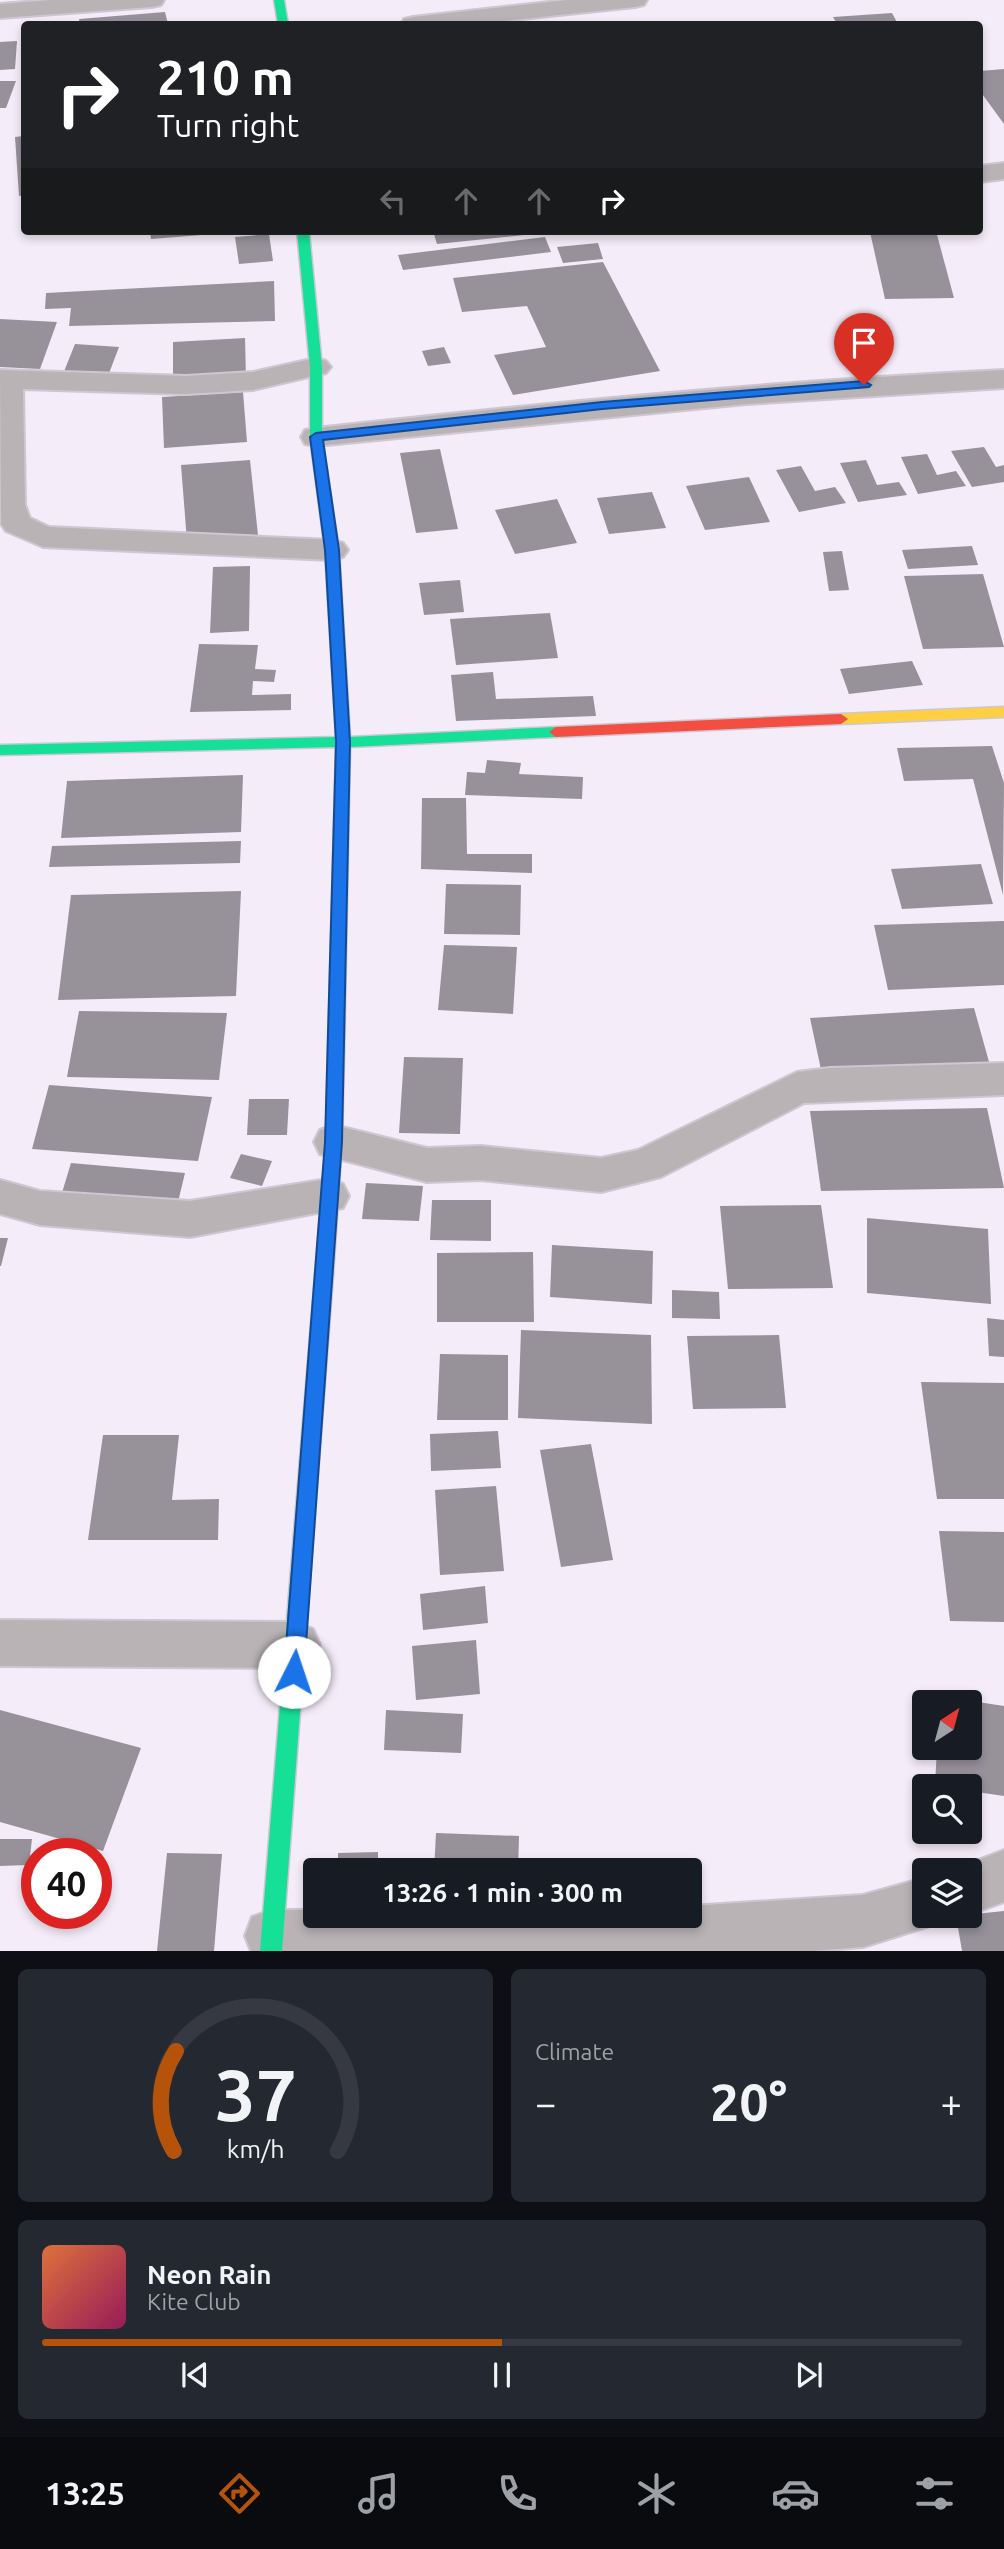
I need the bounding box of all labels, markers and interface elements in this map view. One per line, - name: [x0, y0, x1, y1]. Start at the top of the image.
- icon: right: [42, 49, 133, 140]
- text: 210 m: [157, 49, 294, 104]
- text: Turn right: [157, 107, 299, 143]
- icon: left: [374, 182, 412, 220]
- icon: ahead: [447, 182, 485, 220]
- icon: ahead: [520, 182, 558, 220]
- icon: right: [593, 182, 631, 220]
- pin: [834, 313, 894, 385]
- icon: arrive: [845, 324, 883, 362]
- position arrow: [257, 1635, 331, 1709]
- north arrow: [912, 1690, 982, 1760]
- map controls: [912, 1690, 982, 1928]
- button: search: [912, 1774, 982, 1844]
- speed limit sign: 40: [21, 1838, 112, 1929]
- button: layers: [912, 1858, 982, 1928]
- text: 13:26 · 1 min · 300 m: [382, 1878, 623, 1907]
- text: Climate: [535, 2039, 614, 2064]
- text: 37: [214, 2054, 297, 2136]
- text: 20°: [710, 2073, 787, 2131]
- text: −: [535, 2082, 556, 2124]
- text: +: [941, 2082, 962, 2124]
- text: km/h: [227, 2135, 284, 2163]
- text: Neon Rain: [147, 2260, 272, 2289]
- text: Kite Club: [147, 2289, 241, 2314]
- icon: previous: [176, 2356, 214, 2394]
- icon: pause: [483, 2356, 521, 2394]
- icon: next: [790, 2356, 828, 2394]
- icon: directions: [215, 2469, 264, 2518]
- icon: music: [354, 2469, 403, 2518]
- icon: phone: [493, 2469, 542, 2518]
- icon: climate: [632, 2469, 681, 2518]
- icon: car: [771, 2469, 820, 2518]
- icon: filters: [910, 2469, 959, 2518]
- text: 13:25: [45, 2475, 125, 2511]

